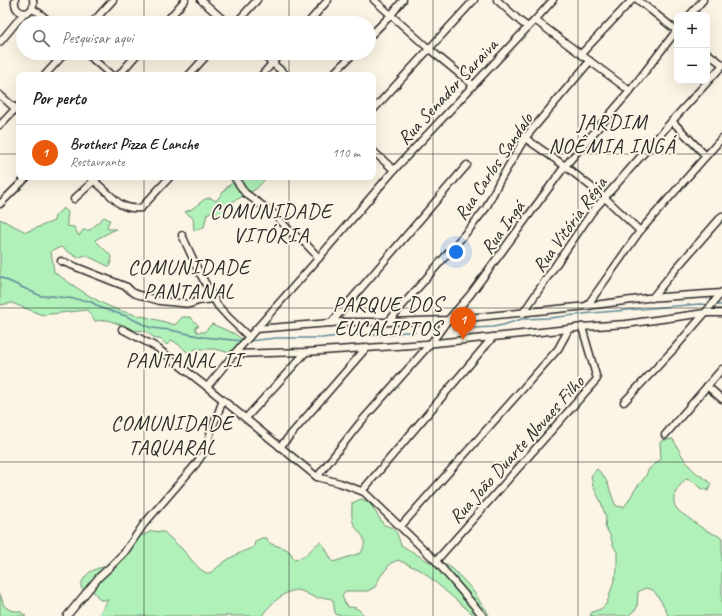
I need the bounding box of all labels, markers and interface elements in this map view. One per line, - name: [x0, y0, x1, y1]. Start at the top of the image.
- map controls: [674, 12, 710, 84]
- button: +: [674, 12, 710, 48]
- search box: [16, 16, 376, 60]
- icon: search: [30, 27, 52, 49]
- text: Pesquisar aqui: [62, 29, 133, 48]
- street label: Rua Senador Saraiva: [392, 32, 505, 150]
- button: −: [674, 48, 710, 84]
- text: Por perto: [32, 88, 86, 109]
- street label: Rua Carlos Sandalo: [449, 107, 539, 225]
- district label: JARDIM NOÊMIA INGÁ: [548, 109, 677, 159]
- text: Brothers Pizza E Lanche: [70, 135, 198, 154]
- text: 1: [42, 145, 48, 161]
- text: 110 m: [332, 145, 360, 161]
- text: Restaurante: [70, 154, 125, 170]
- street label: Rua Vitória Régia: [527, 171, 613, 277]
- street label: Rua Ingá: [475, 195, 531, 259]
- district label: COMUNIDADE VITÓRIA: [210, 198, 334, 248]
- your location: [446, 242, 466, 262]
- district label: COMUNIDADE PANTANAL: [128, 254, 252, 304]
- district label: PARQUE DOS EUCALIPTOS: [333, 291, 446, 341]
- pin: 1: [450, 307, 476, 340]
- district label: PANTANAL II: [126, 347, 246, 373]
- street label: Rua João Duarte Novaes Filho: [444, 370, 590, 529]
- district label: COMUNIDADE TAQUARAL: [111, 410, 235, 460]

